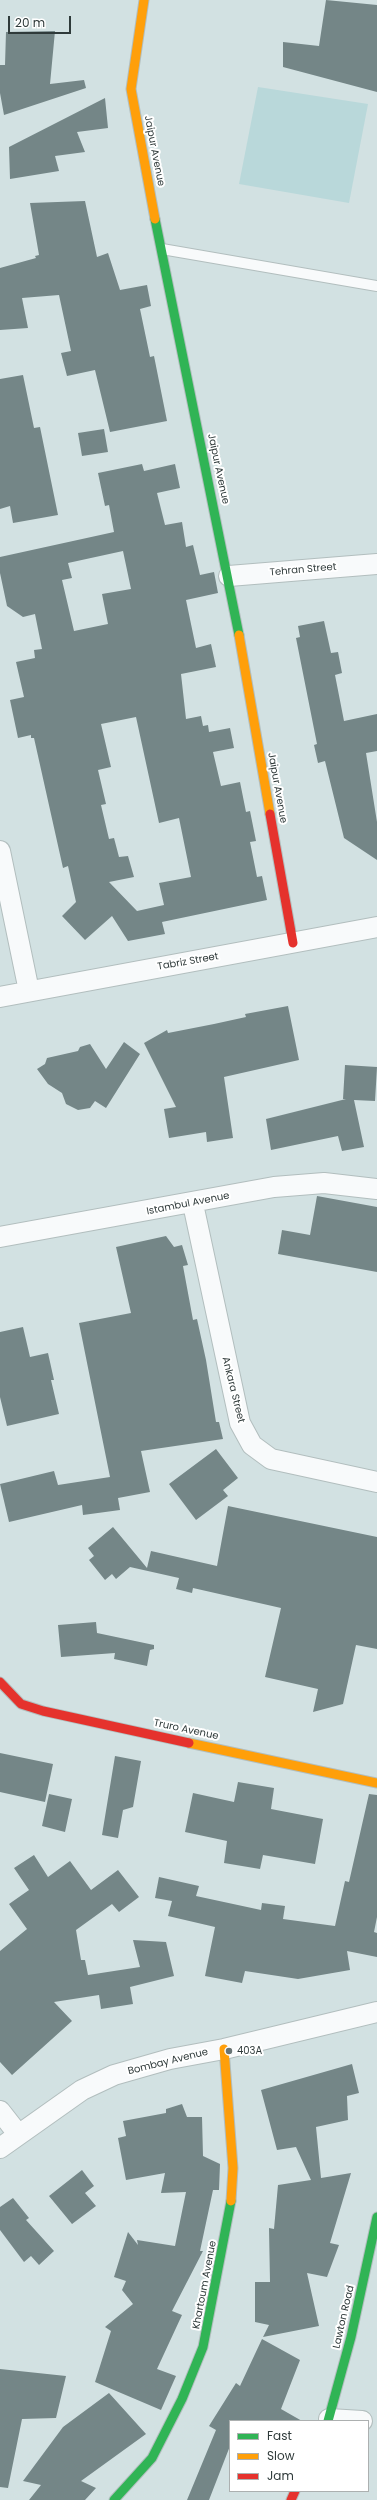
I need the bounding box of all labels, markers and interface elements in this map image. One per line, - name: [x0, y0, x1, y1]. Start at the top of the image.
- scale bar: [10, 8, 73, 34]
- text: 20 m: [15, 14, 45, 31]
- street label: Jaipur Avenue: [141, 115, 167, 187]
- street label: Jaipur Avenue: [205, 433, 231, 505]
- street label: Tehran Street: [269, 561, 337, 579]
- street label: Jaipur Avenue: [265, 752, 289, 824]
- street label: Tabriz Street: [157, 951, 219, 973]
- street label: Istambul Avenue: [146, 1190, 230, 1218]
- street label: Ankara Street: [219, 1356, 247, 1424]
- street label: Truro Avenue: [153, 1717, 219, 1743]
- place label: 403A: [237, 2045, 262, 2057]
- street label: Bombay Avenue: [127, 2046, 209, 2078]
- marker: 403A: [224, 2046, 234, 2056]
- street label: Khartoum Avenue: [191, 2240, 219, 2330]
- street label: Lawton Road: [331, 2284, 357, 2350]
- legend: [229, 2420, 369, 2492]
- text: Fast: [267, 2427, 292, 2444]
- text: Slow: [267, 2447, 295, 2464]
- text: Jam: [267, 2467, 294, 2484]

